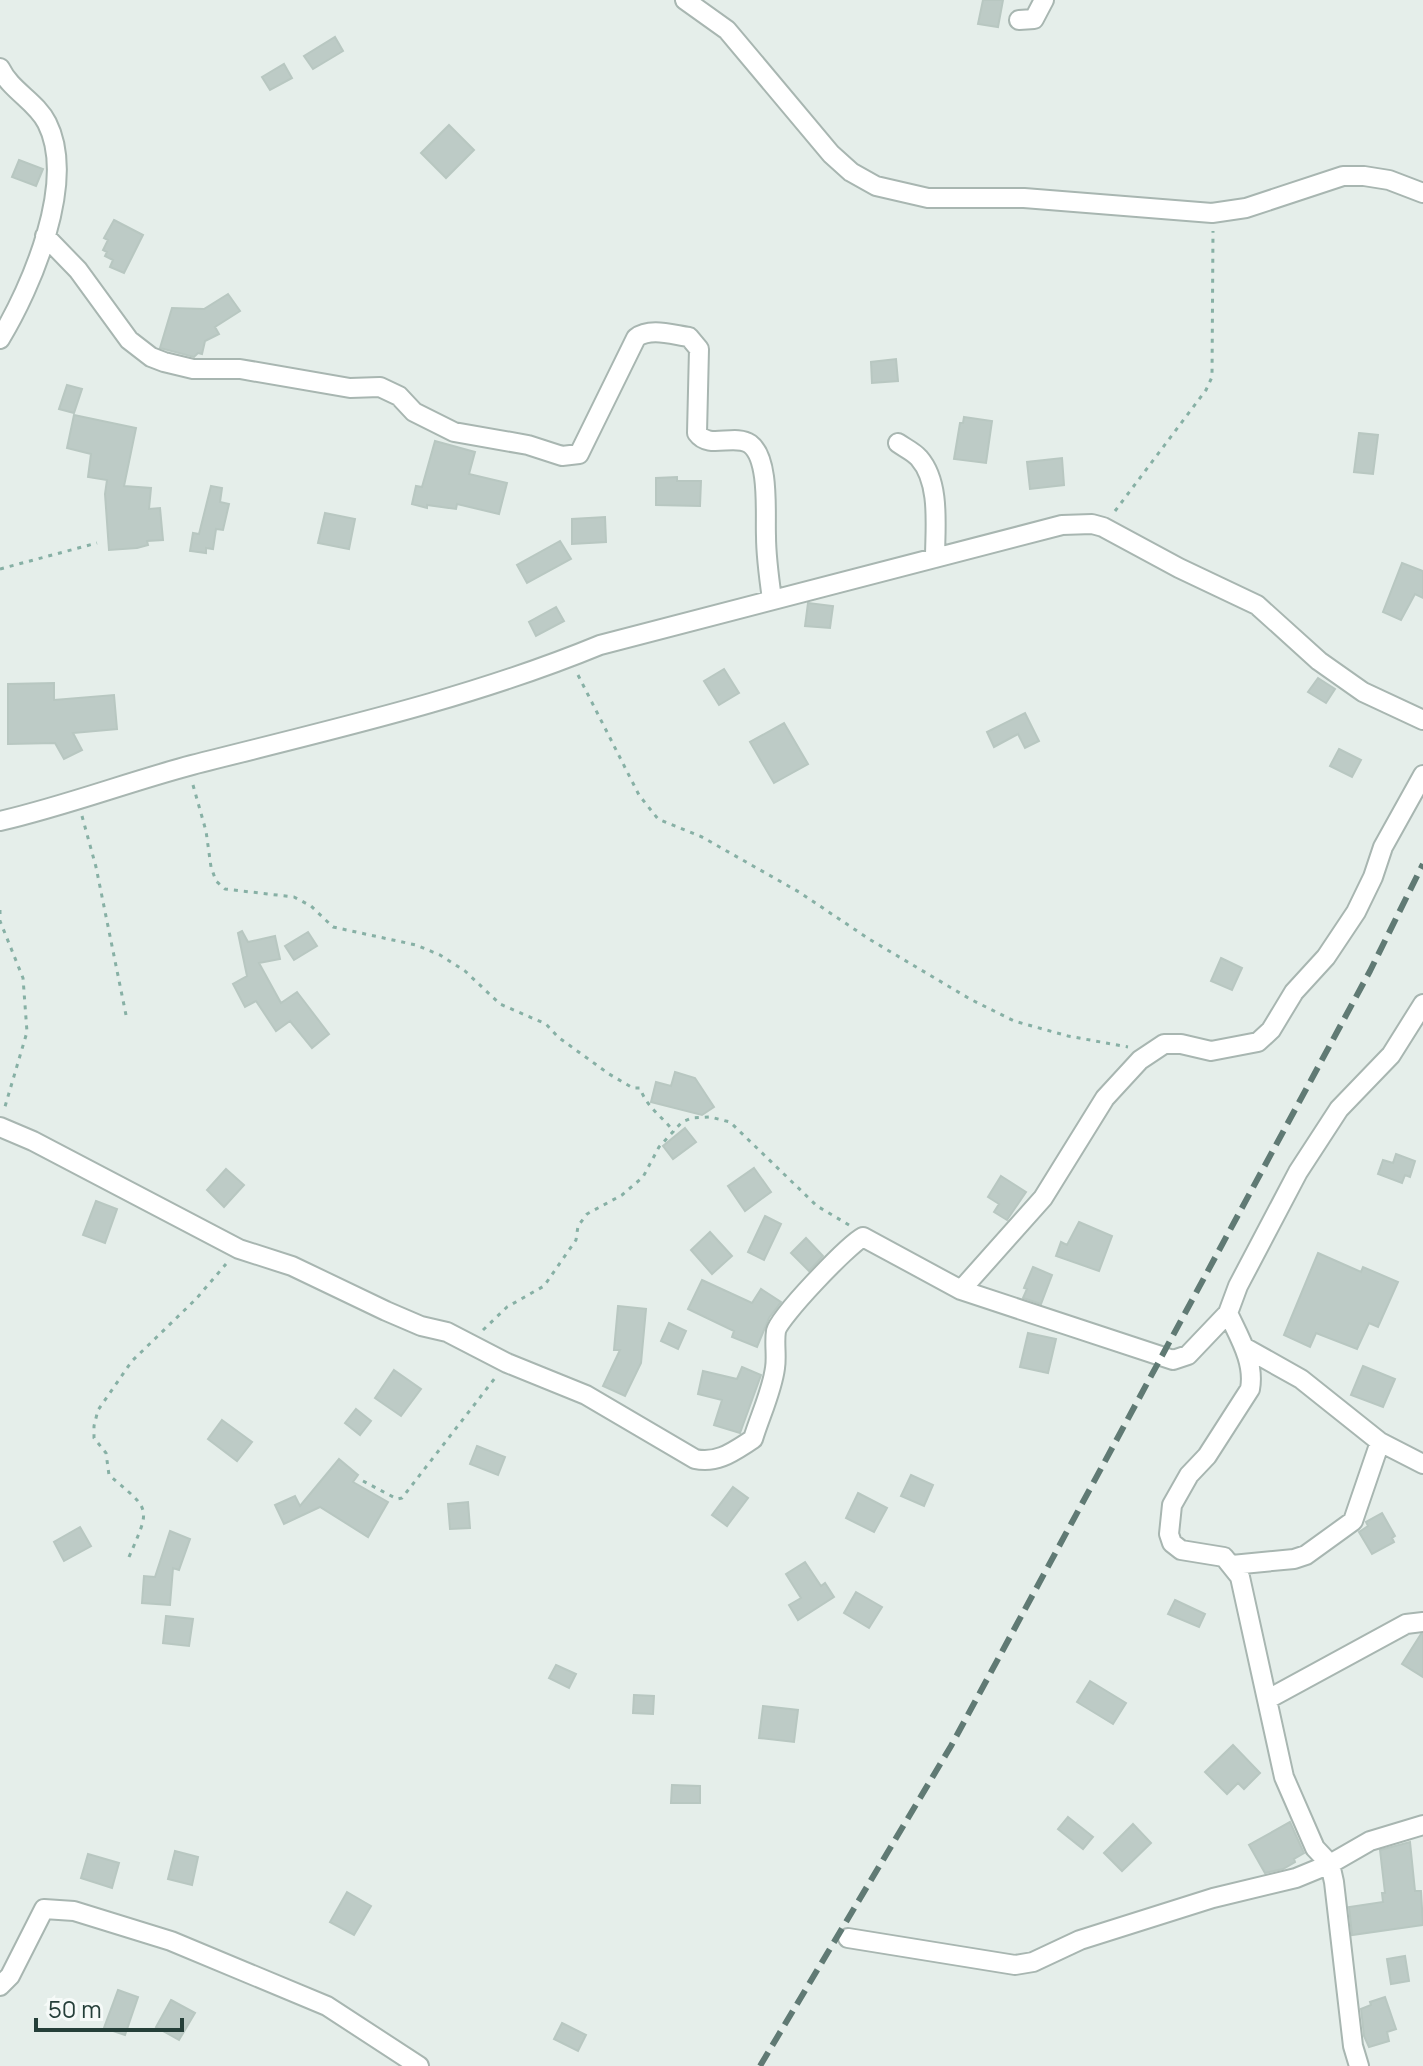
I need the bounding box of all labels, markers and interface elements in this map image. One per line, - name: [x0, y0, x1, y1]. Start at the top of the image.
- scale bar: [36, 1982, 182, 2032]
- text: 50 m: [48, 1992, 102, 2025]

